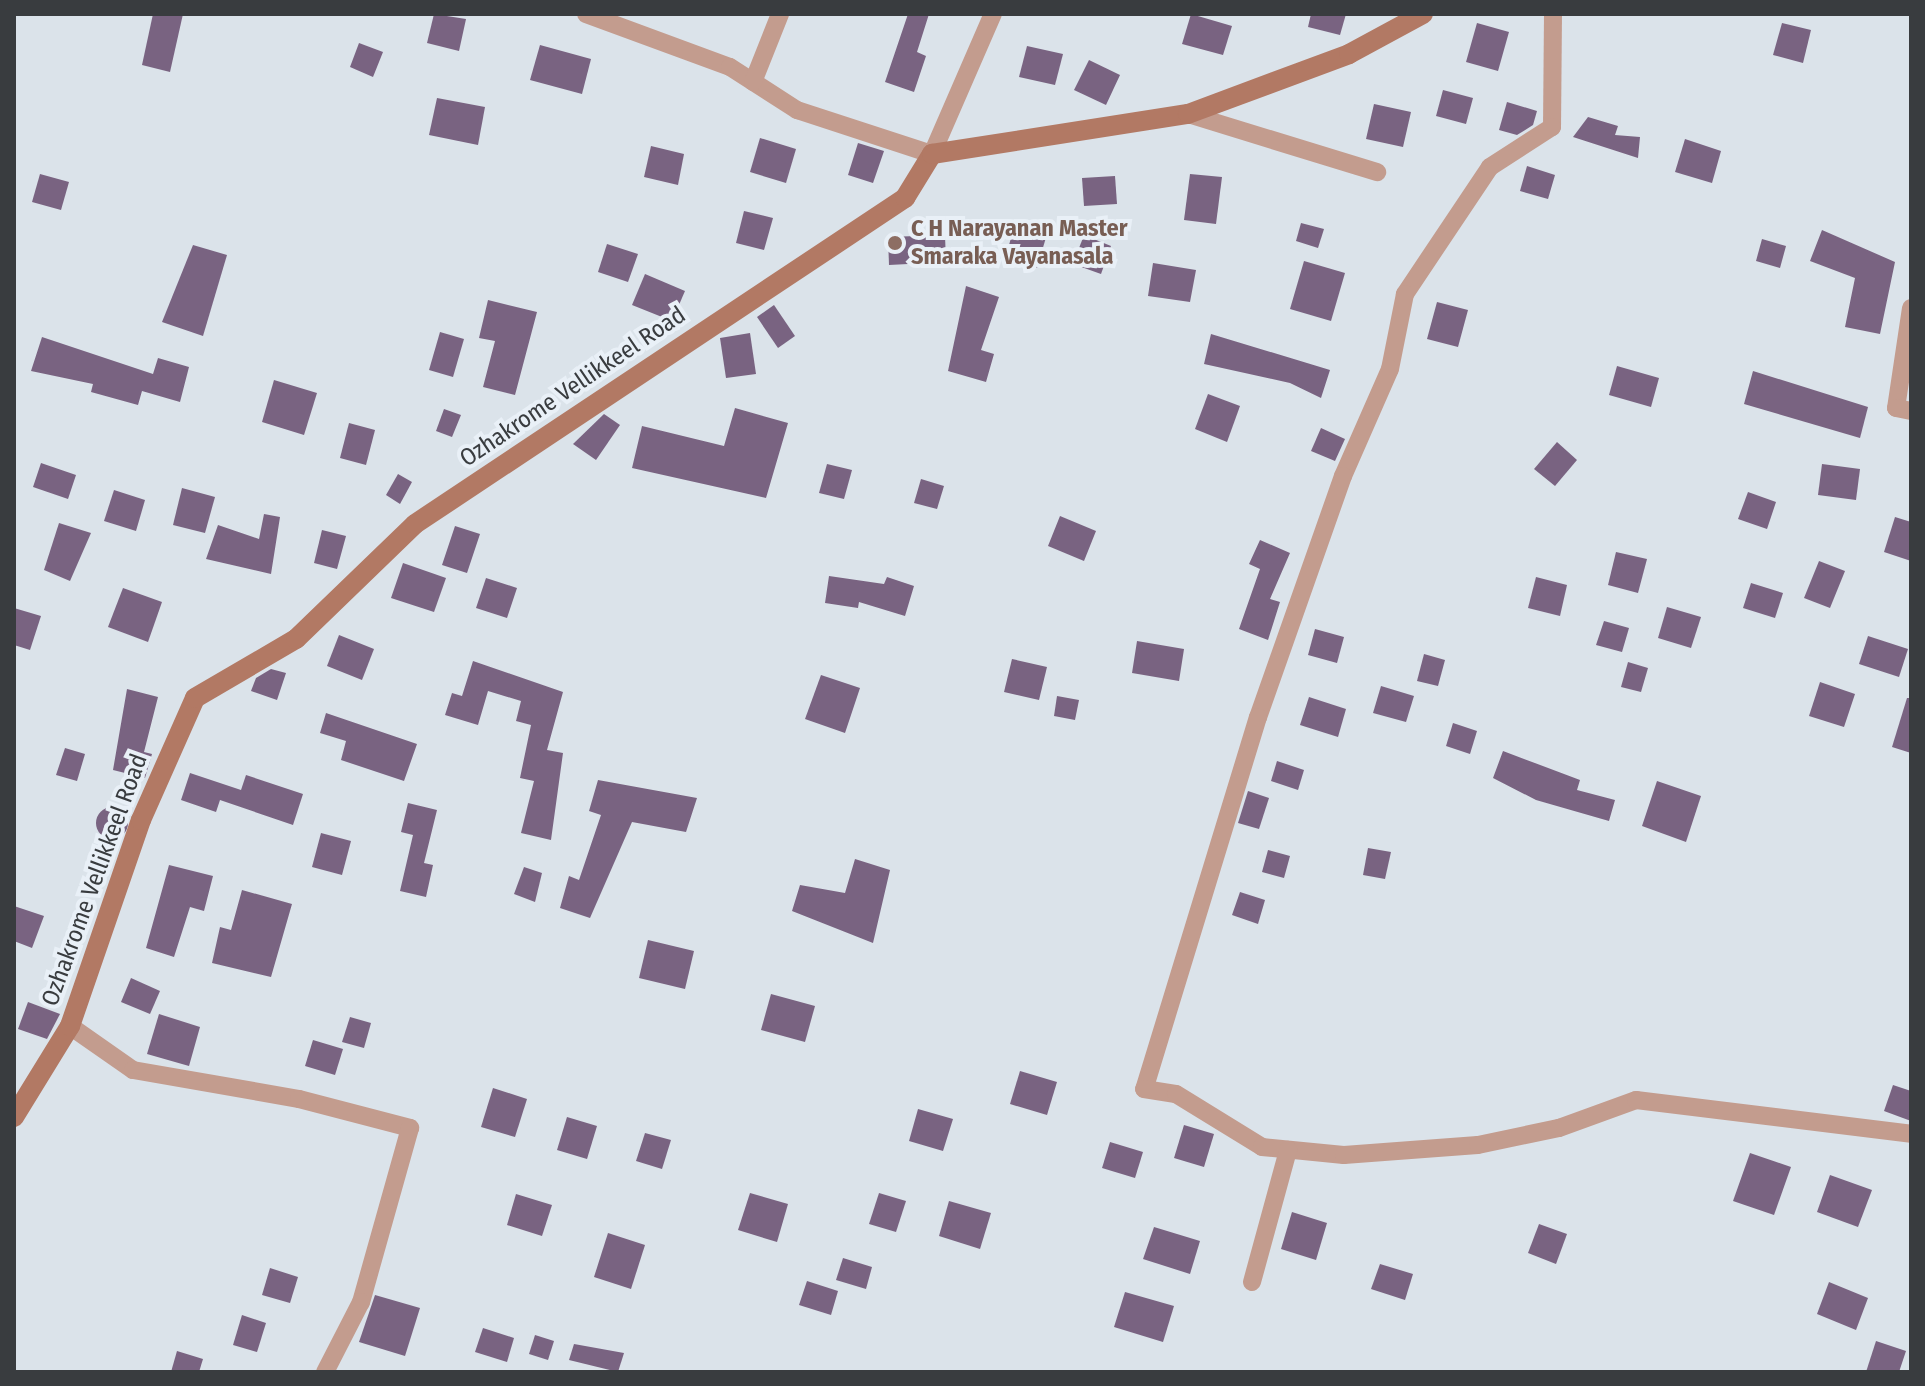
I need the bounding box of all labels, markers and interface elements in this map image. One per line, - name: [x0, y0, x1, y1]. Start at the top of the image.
- place label: C H Narayanan Master Smaraka Vayanasala: [911, 215, 1128, 271]
- marker: C H Narayanan Master Smaraka Vayanasala: [886, 234, 904, 252]
- street label: Ozhakrome Vellikkeel Road: [455, 301, 691, 473]
- street label: Ozhakrome Vellikkeel Road: [36, 750, 154, 1010]

